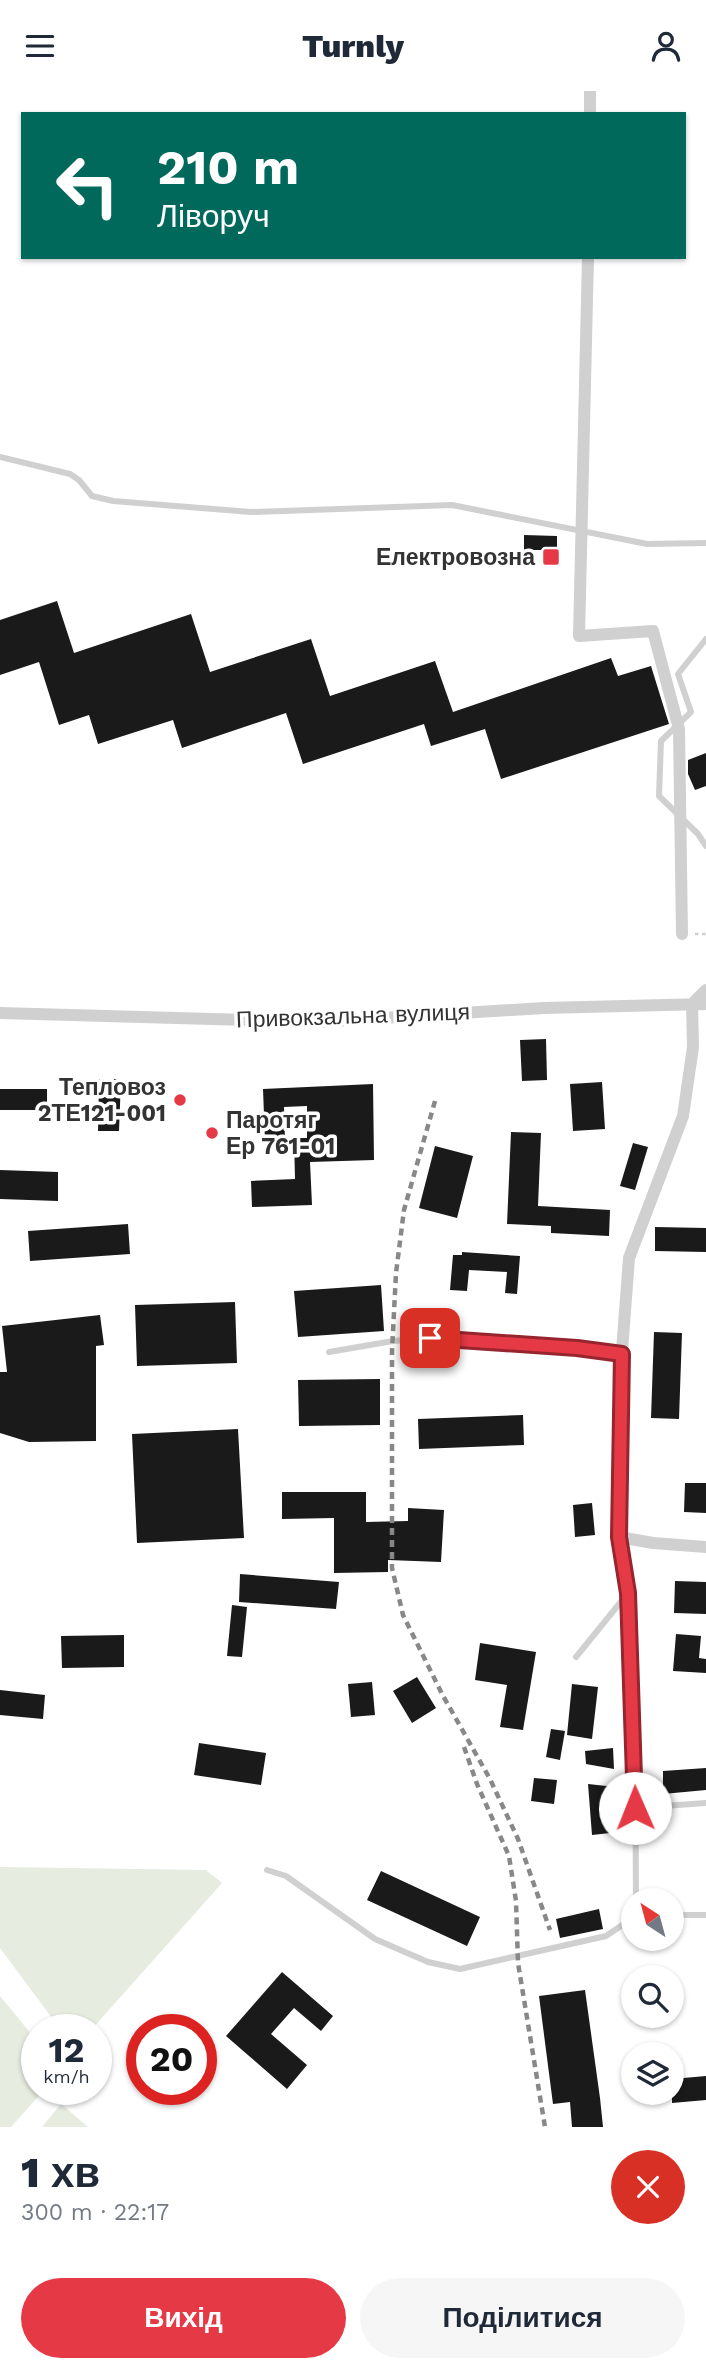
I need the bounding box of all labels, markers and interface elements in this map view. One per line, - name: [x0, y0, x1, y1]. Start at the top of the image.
- icon: menu: [21, 27, 59, 65]
- text: Turnly: [302, 27, 404, 65]
- icon: person: [647, 27, 685, 65]
- text: 210 m: [157, 138, 299, 196]
- icon: left: [42, 140, 133, 231]
- text: Ліворуч: [157, 197, 270, 235]
- place label: Електровозна: [376, 544, 535, 571]
- marker: Електровозна: [541, 547, 561, 567]
- street label: Привокзальна вулиця: [236, 998, 470, 1034]
- place label: Тепловоз 2ТЕ121-001: [38, 1074, 166, 1127]
- marker: Тепловоз 2ТЕ121-001: [172, 1092, 188, 1108]
- place label: Паротяг Ер 761-01: [226, 1107, 335, 1160]
- marker: Паротяг Ер 761-01: [204, 1125, 220, 1141]
- pin: [400, 1308, 460, 1368]
- icon: arrive: [411, 1319, 449, 1357]
- position arrow: [598, 1771, 672, 1845]
- north arrow: [621, 1888, 684, 1951]
- map controls: [621, 1888, 684, 2105]
- button: search: [621, 1965, 684, 2028]
- speed limit sign: 20: [126, 2014, 217, 2105]
- text: 12: [49, 2029, 84, 2071]
- button: layers: [621, 2042, 684, 2105]
- text: km/h: [43, 2066, 90, 2087]
- text: 1 хв: [21, 2148, 100, 2197]
- button: close: [611, 2150, 685, 2224]
- text: 300 m · 22:17: [21, 2199, 169, 2226]
- button: Вихід: [21, 2278, 346, 2358]
- button: Поділитися: [360, 2278, 685, 2358]

